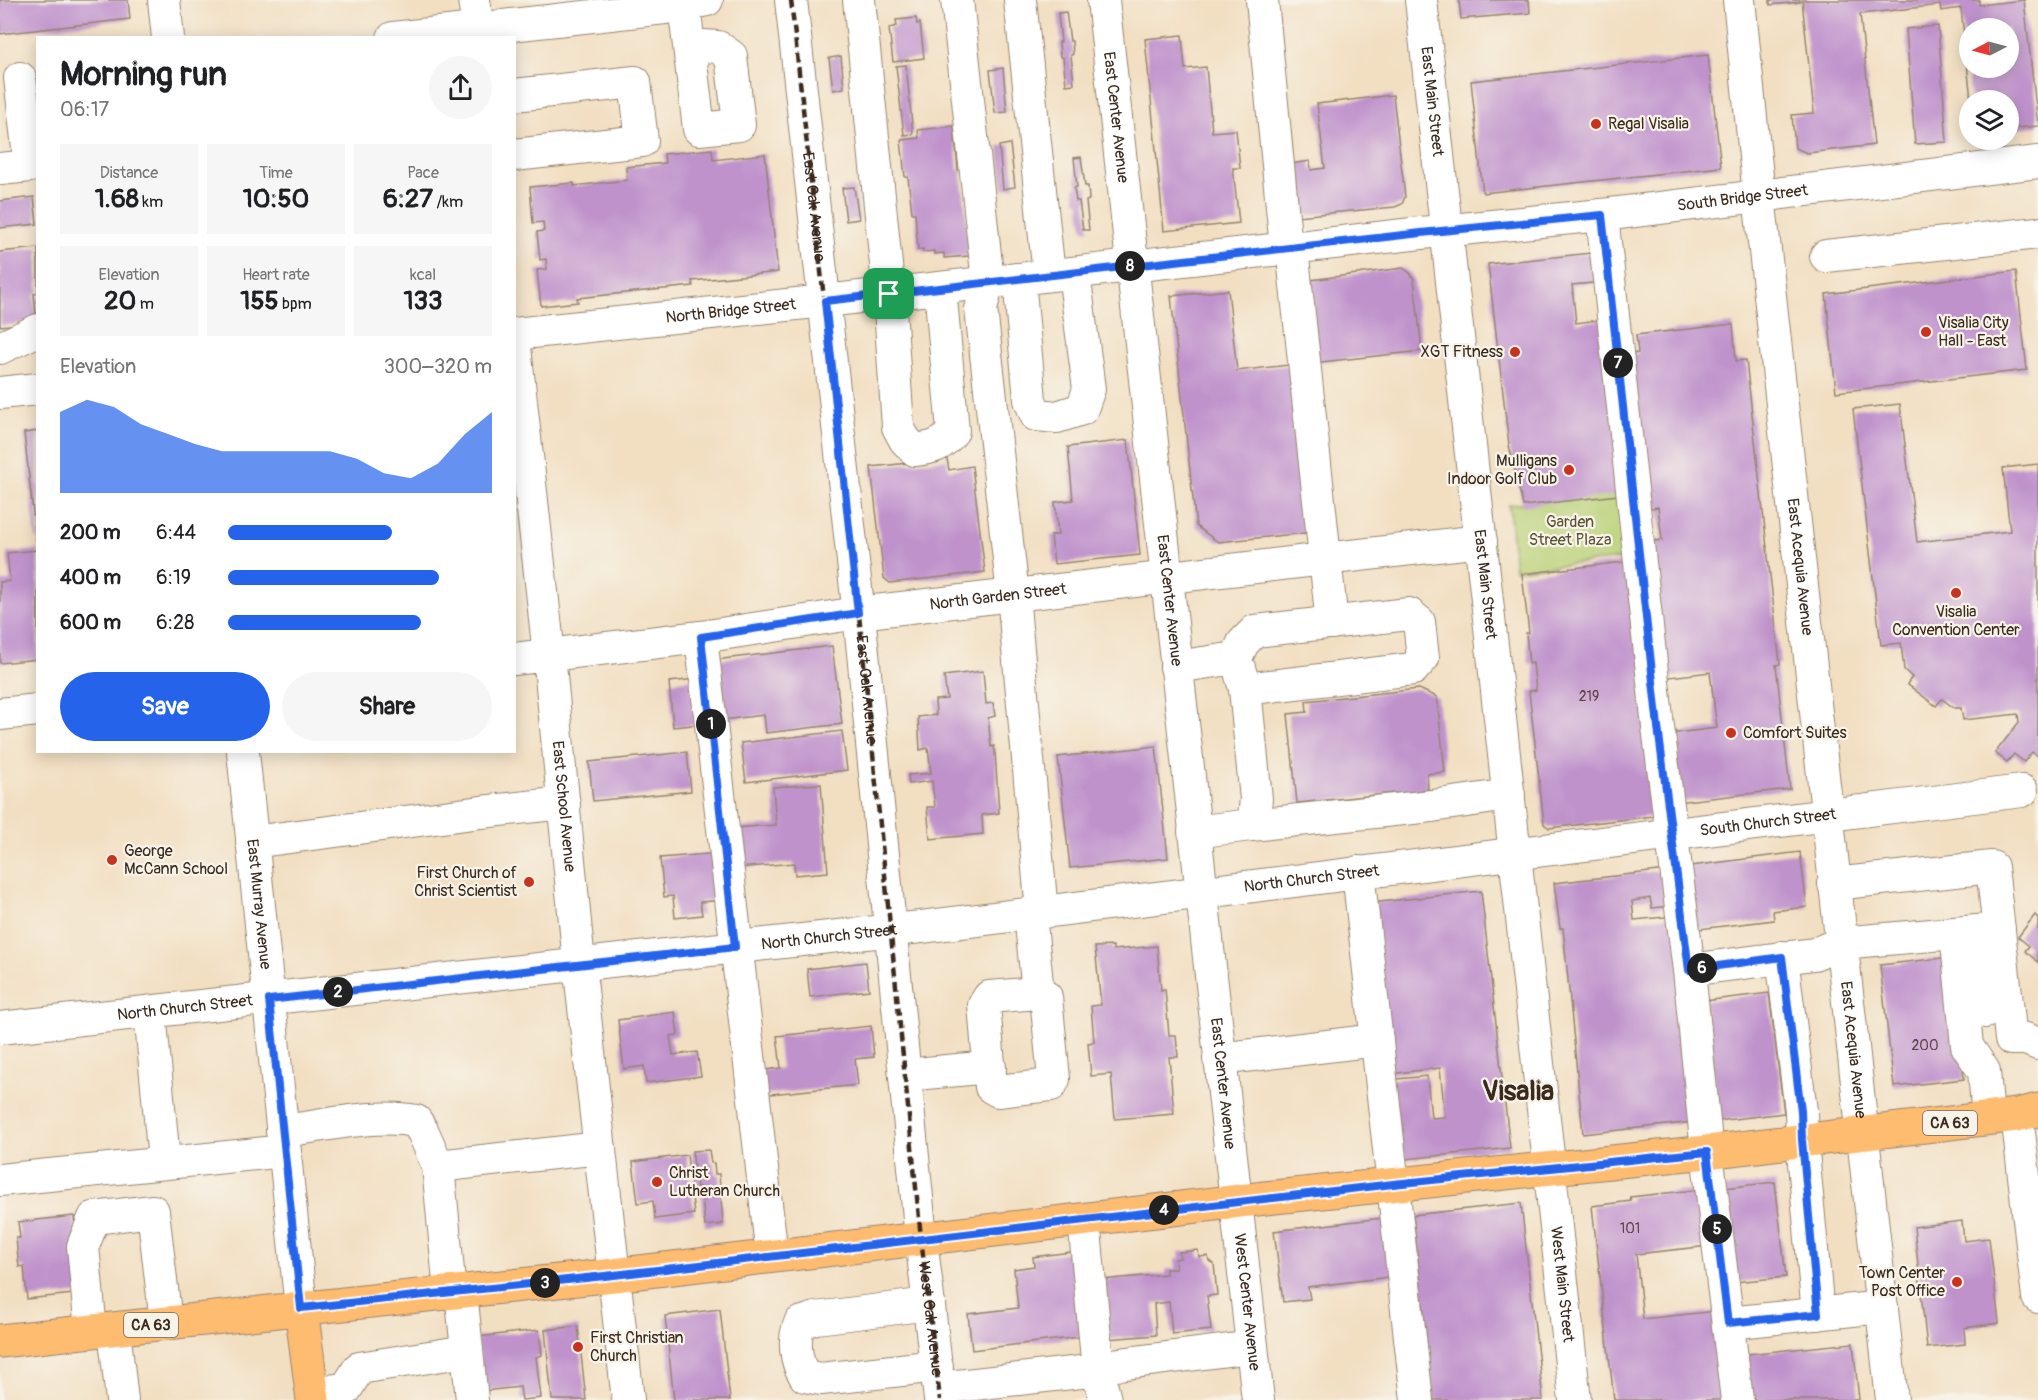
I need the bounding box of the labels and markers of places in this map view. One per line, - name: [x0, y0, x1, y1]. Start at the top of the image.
- place label: Regal Visalia: [1608, 114, 1689, 134]
- marker: Regal Visalia: [1589, 117, 1603, 131]
- pin: 8: [1115, 251, 1145, 281]
- pin: [863, 268, 914, 319]
- place label: Visalia City Hall - East: [1938, 313, 2009, 351]
- marker: Visalia City Hall - East: [1919, 325, 1933, 339]
- place label: XGT Fitness: [1421, 342, 1503, 362]
- marker: XGT Fitness: [1508, 345, 1522, 359]
- pin: 7: [1603, 348, 1633, 378]
- place label: Mulligans Indoor Golf Club: [1447, 451, 1557, 489]
- marker: Mulligans Indoor Golf Club: [1562, 463, 1576, 477]
- marker: Visalia Convention Center: [1949, 586, 1963, 600]
- place label: Visalia Convention Center: [1892, 602, 2020, 640]
- pin: 1: [696, 709, 726, 739]
- place label: Comfort Suites: [1743, 723, 1847, 743]
- marker: Comfort Suites: [1724, 726, 1738, 740]
- place label: George McCann School: [124, 841, 228, 879]
- marker: George McCann School: [105, 853, 119, 867]
- place label: First Church of Christ Scientist: [414, 863, 518, 901]
- marker: First Church of Christ Scientist: [522, 875, 536, 889]
- pin: 6: [1687, 953, 1717, 983]
- pin: 2: [323, 977, 353, 1007]
- place label: Christ Lutheran Church: [669, 1163, 780, 1201]
- marker: Christ Lutheran Church: [650, 1175, 664, 1189]
- pin: 4: [1149, 1195, 1179, 1225]
- pin: 5: [1702, 1214, 1732, 1244]
- place label: Town Center Post Office: [1859, 1263, 1945, 1301]
- pin: 3: [530, 1268, 560, 1298]
- marker: Town Center Post Office: [1950, 1275, 1964, 1289]
- place label: First Christian Church: [590, 1328, 684, 1366]
- marker: First Christian Church: [571, 1340, 585, 1354]

